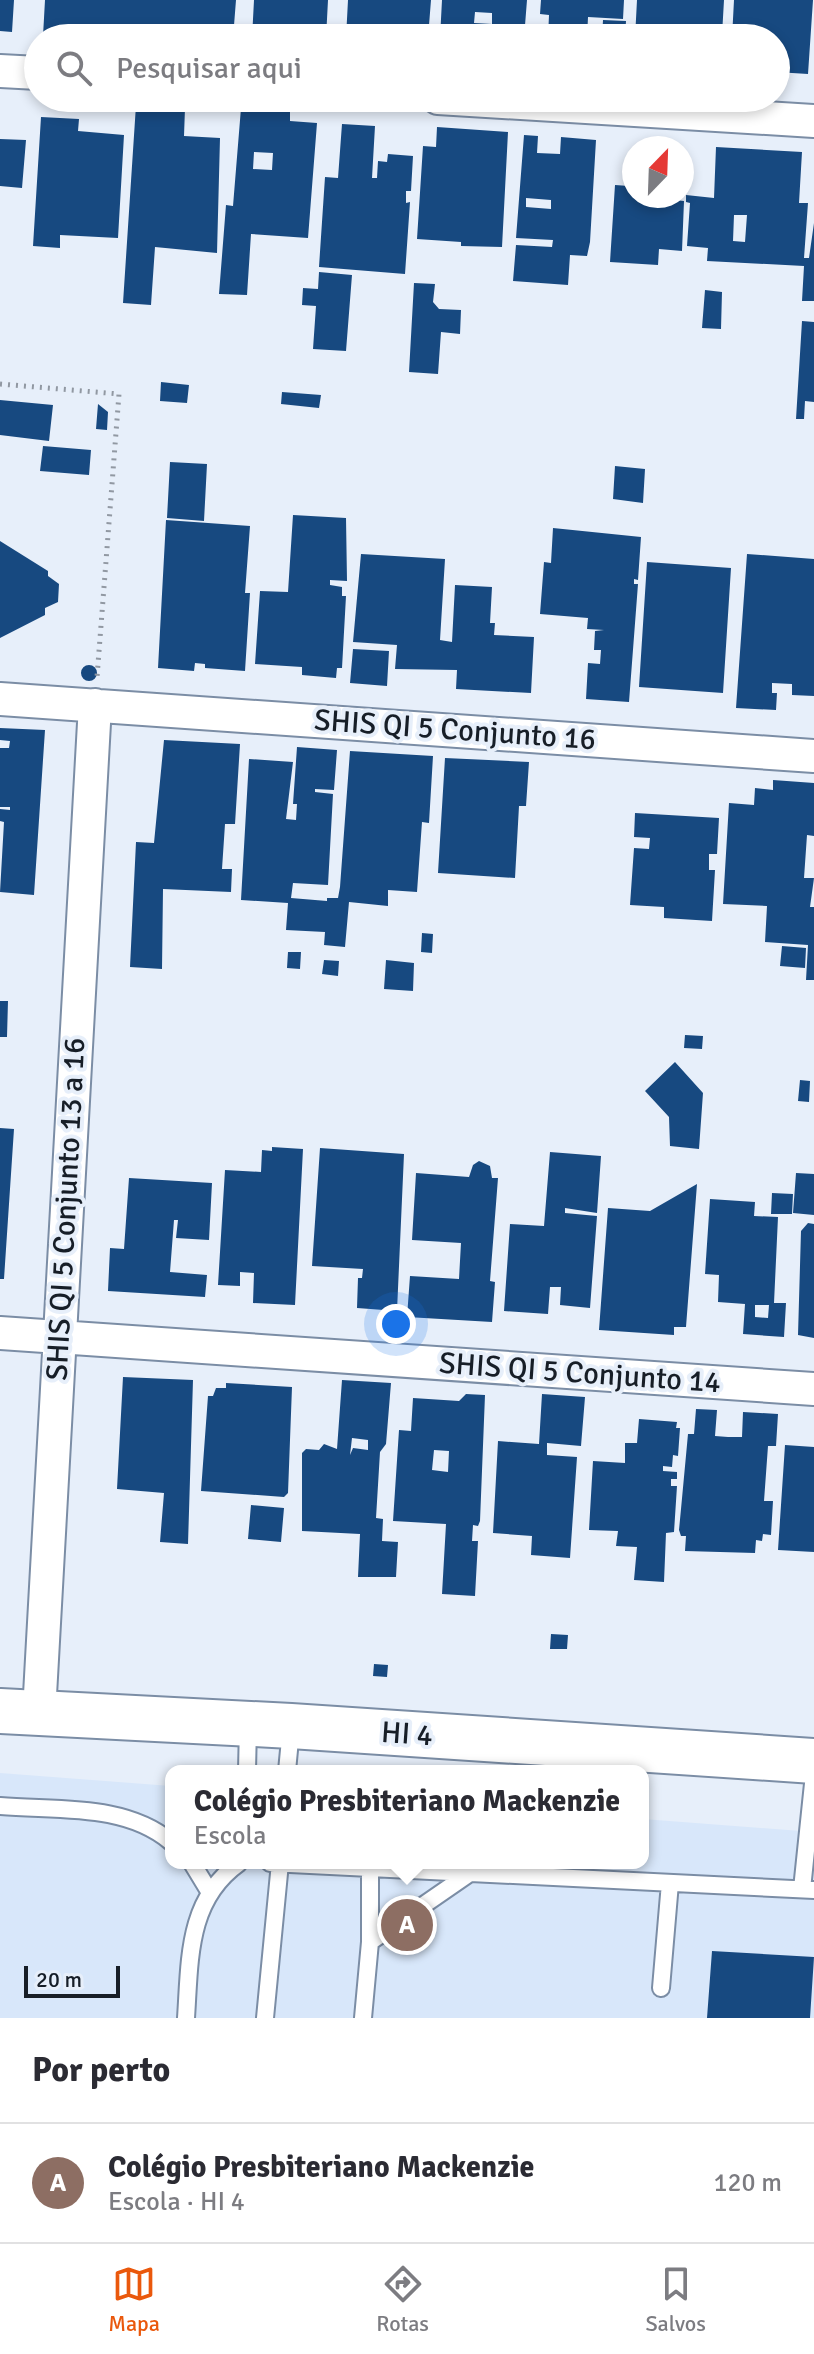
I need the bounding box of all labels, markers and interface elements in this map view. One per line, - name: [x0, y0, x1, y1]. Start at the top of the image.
- search box: [24, 24, 790, 112]
- icon: search: [52, 46, 96, 90]
- text: Pesquisar aqui: [116, 50, 302, 87]
- north arrow: [622, 136, 694, 208]
- street label: SHIS QI 5 Conjunto 16: [313, 702, 597, 758]
- street label: SHIS QI 5 Conjunto 13 a 16: [39, 1037, 93, 1381]
- your location: [376, 1304, 416, 1344]
- street label: SHIS QI 5 Conjunto 14: [438, 1345, 722, 1401]
- street label: HI 4: [380, 1714, 434, 1754]
- popup: [165, 1765, 649, 1869]
- text: Colégio Presbiteriano Mackenzie: [194, 1783, 620, 1820]
- text: Escola: [194, 1820, 266, 1852]
- pin: A: [381, 1895, 433, 1955]
- scale bar: [24, 1962, 120, 1998]
- text: 20 m: [36, 1966, 82, 1993]
- text: Por perto: [32, 2049, 170, 2091]
- text: Colégio Presbiteriano Mackenzie: [108, 2149, 535, 2186]
- text: A: [50, 2167, 66, 2199]
- text: 120 m: [713, 2167, 782, 2199]
- text: Escola · HI 4: [108, 2186, 245, 2218]
- tab: Mapa: [108, 2262, 160, 2337]
- tab: Rotas: [376, 2262, 429, 2337]
- tab: Salvos: [645, 2262, 706, 2337]

